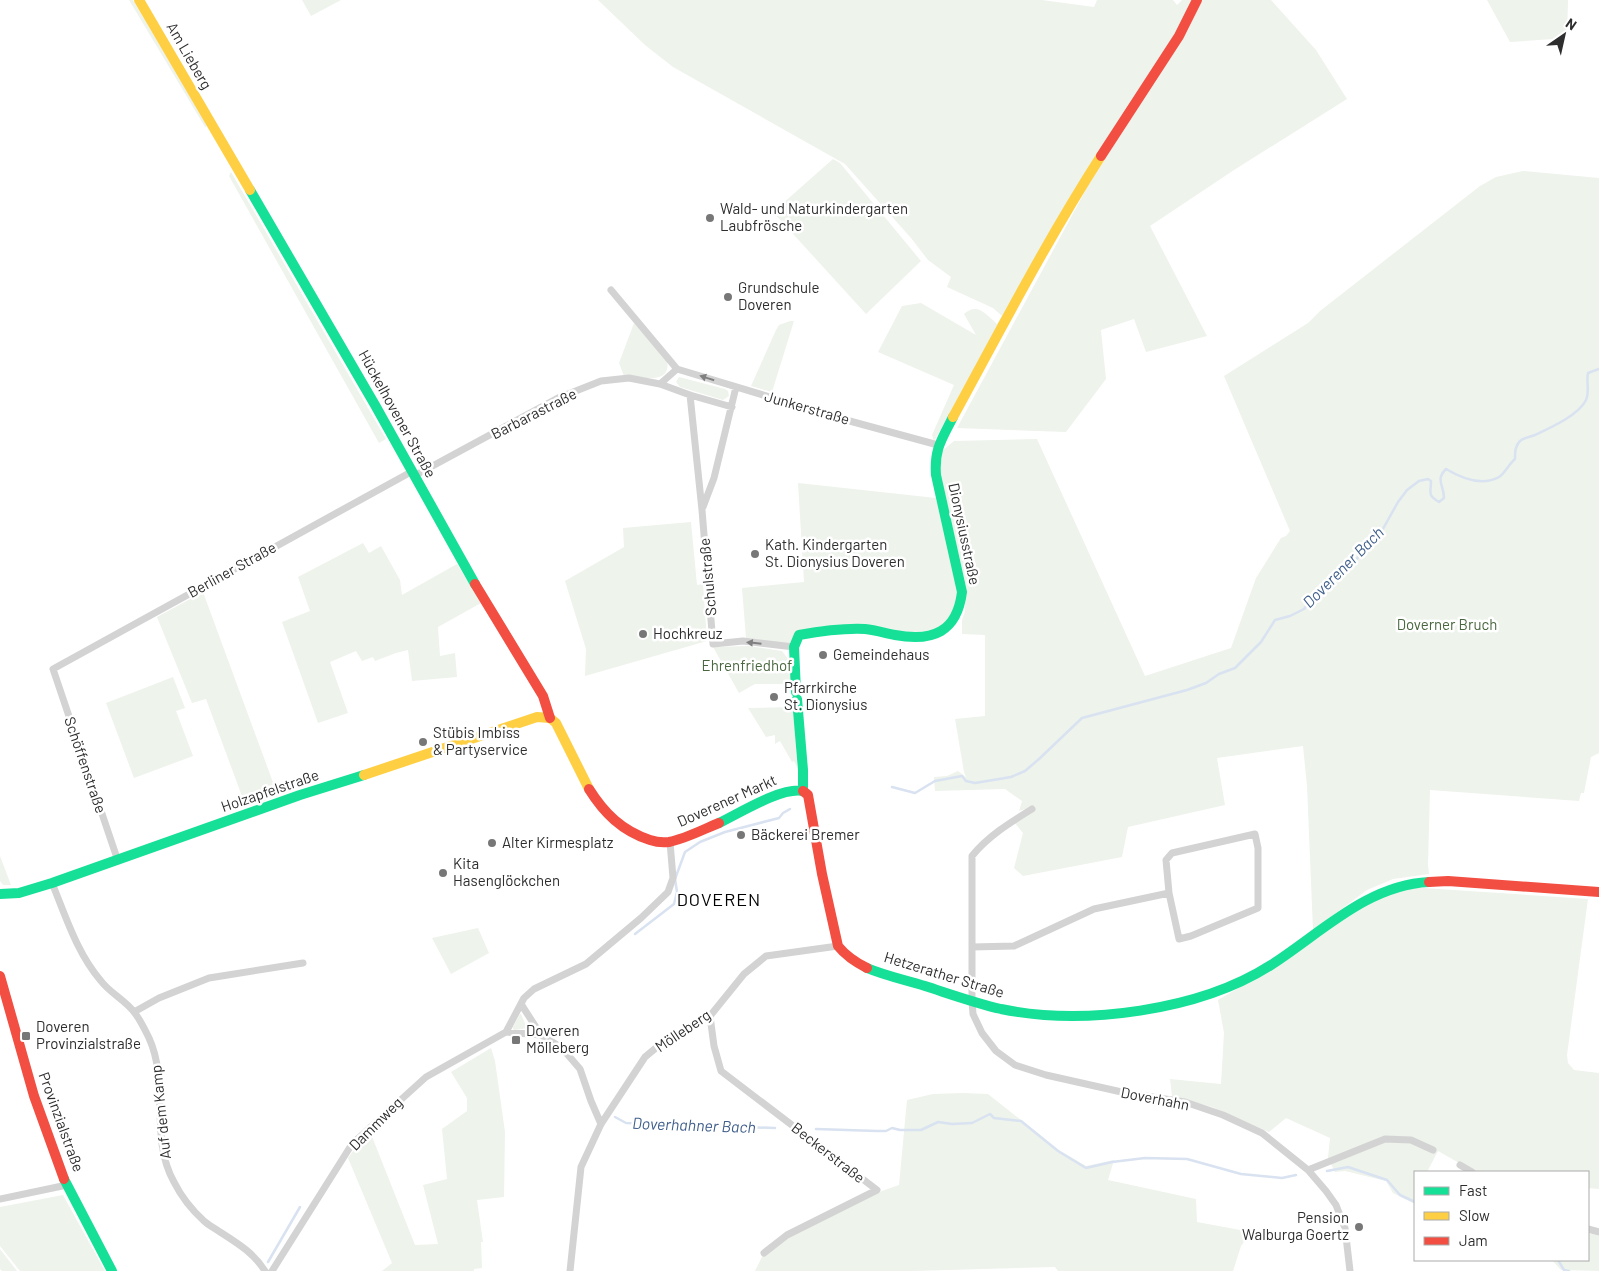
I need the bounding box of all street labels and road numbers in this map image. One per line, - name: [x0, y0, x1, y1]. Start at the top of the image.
- street label: Am Lieberg: [164, 19, 216, 92]
- street label: Hückelhovener Straße: [355, 347, 440, 481]
- street label: Barbarastraße: [488, 384, 579, 442]
- street label: Junkerstraße: [763, 386, 852, 428]
- street label: Dionysiusstraße: [945, 481, 985, 586]
- street label: Berliner Straße: [184, 537, 279, 601]
- street label: Schulstraße: [695, 537, 719, 617]
- street label: Schöffenstraße: [61, 714, 111, 815]
- street label: Holzapfelstraße: [218, 765, 321, 815]
- street label: Doverener Markt: [674, 770, 779, 830]
- street label: Hetzerather Straße: [882, 947, 1006, 1001]
- street label: Mölleberg: [651, 1005, 714, 1055]
- street label: Auf dem Kamp: [146, 1064, 174, 1160]
- street label: Provinzialstraße: [36, 1069, 88, 1174]
- street label: Doverhahn: [1119, 1083, 1191, 1113]
- street label: Dammweg: [345, 1093, 406, 1154]
- street label: Beckerstraße: [788, 1118, 869, 1186]

